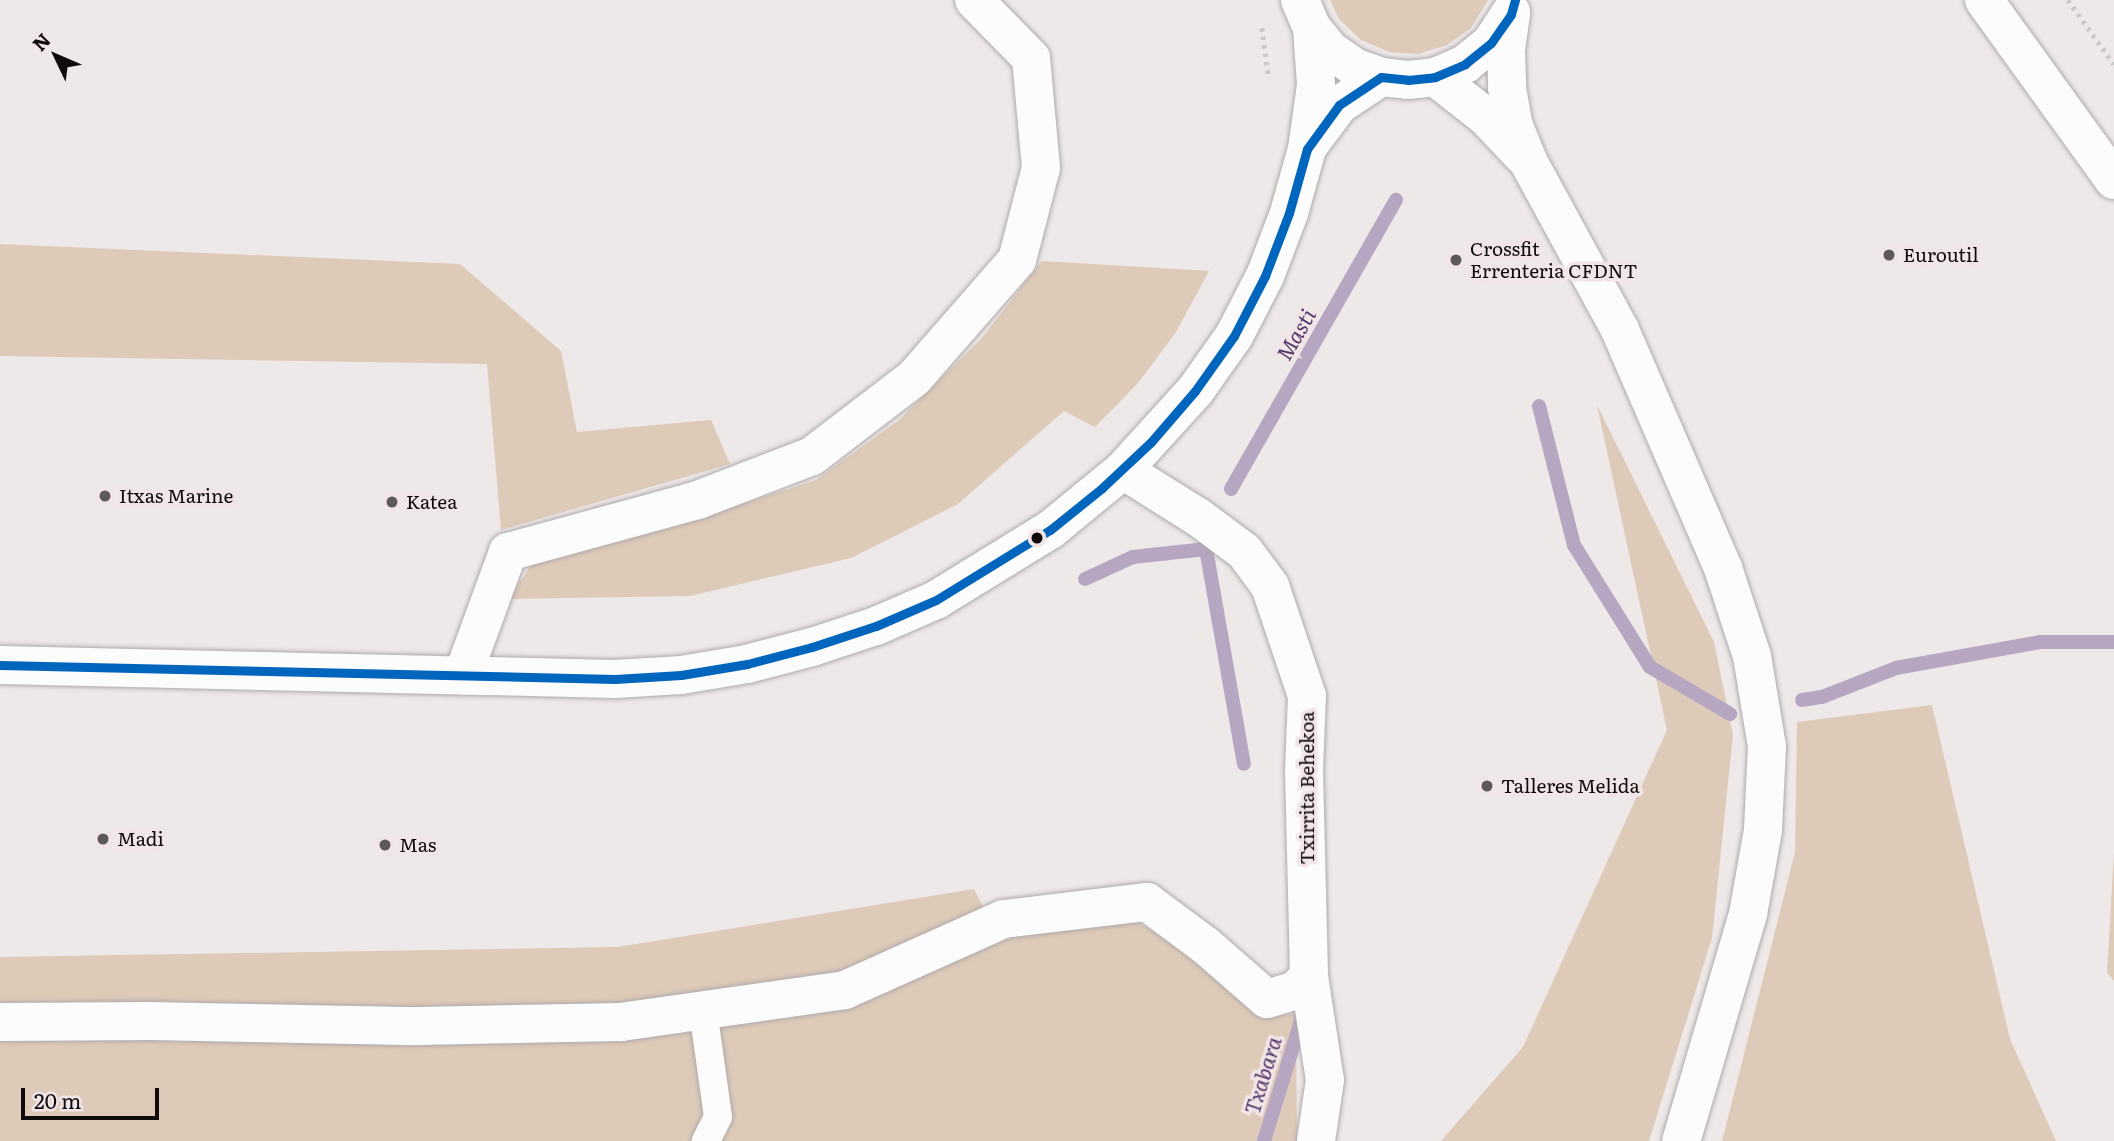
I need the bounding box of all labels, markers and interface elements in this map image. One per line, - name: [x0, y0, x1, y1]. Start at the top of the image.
- north arrow: [21, 21, 91, 91]
- text: N: [25, 26, 57, 57]
- place label: Crossfit Errenteria CFDNT: [1470, 238, 1638, 282]
- place label: Euroutil: [1903, 244, 1979, 266]
- marker: Euroutil: [1881, 247, 1897, 263]
- marker: Crossfit Errenteria CFDNT: [1448, 252, 1464, 268]
- water label: Masti: [1270, 304, 1320, 364]
- place label: Itxas Marine: [119, 485, 233, 507]
- marker: Itxas Marine: [97, 488, 113, 504]
- place label: Katea: [406, 491, 457, 513]
- marker: Katea: [384, 494, 400, 510]
- unlabelled marker: [1030, 531, 1044, 545]
- street label: Txirrita Behekoa: [1296, 711, 1318, 865]
- place label: Talleres Melida: [1501, 775, 1640, 797]
- marker: Talleres Melida: [1479, 778, 1495, 794]
- place label: Madi: [117, 828, 164, 850]
- marker: Madi: [95, 831, 111, 847]
- place label: Mas: [399, 834, 436, 856]
- marker: Mas: [377, 837, 393, 853]
- water label: Txabara: [1238, 1033, 1286, 1117]
- scale bar: [24, 1074, 163, 1118]
- text: 20 m: [34, 1084, 81, 1115]

